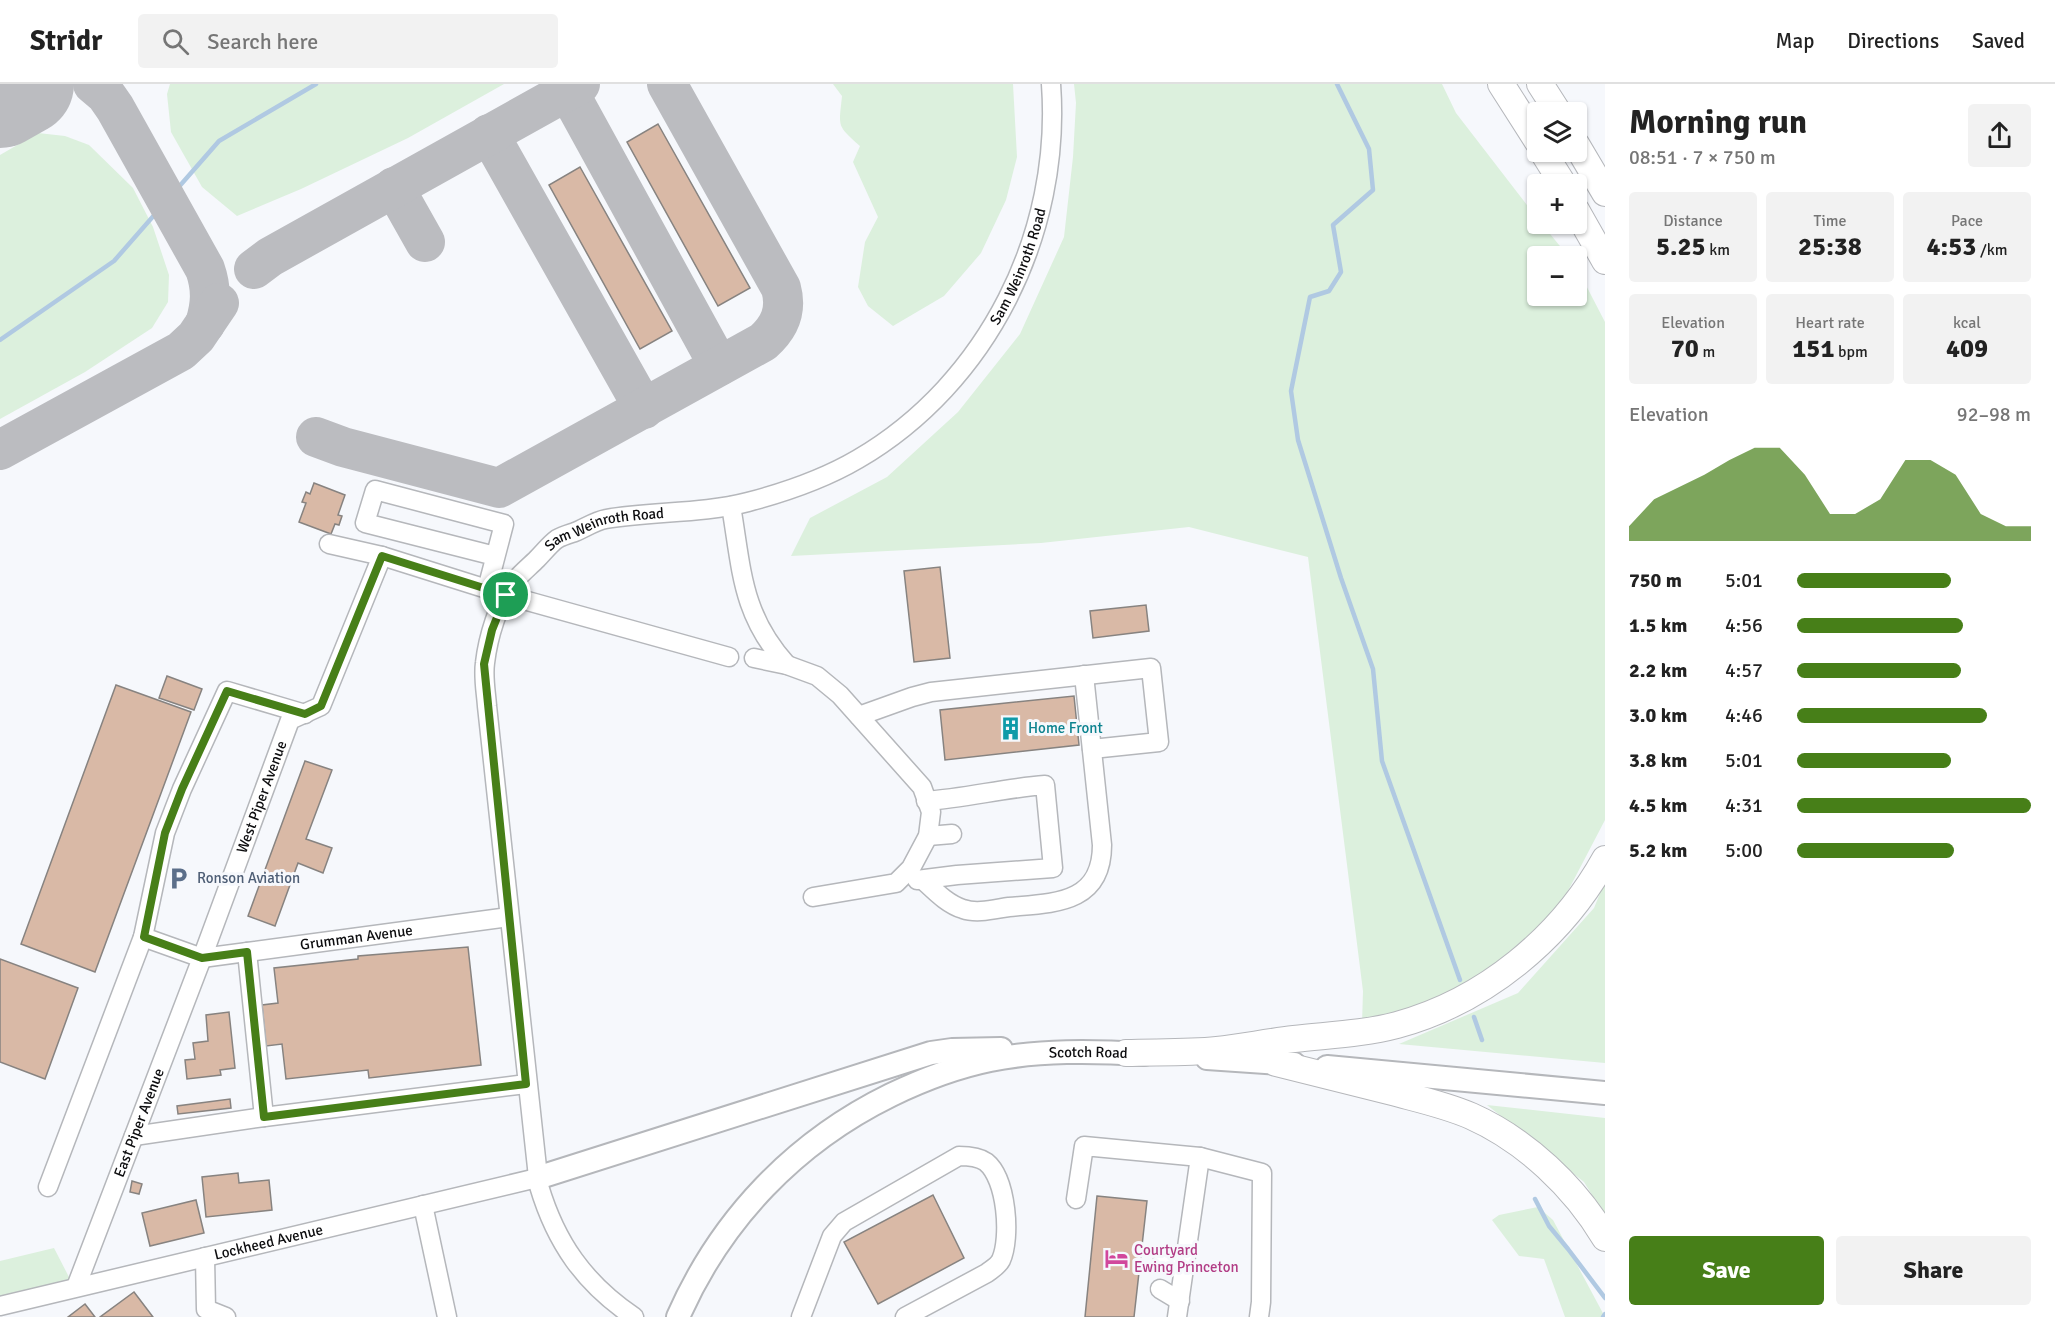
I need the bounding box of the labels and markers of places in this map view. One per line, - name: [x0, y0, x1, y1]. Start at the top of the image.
- pin: [480, 569, 531, 620]
- building icon: Home Front: [997, 715, 1023, 741]
- place label: Home Front: [1028, 719, 1103, 737]
- parking icon: Ronson Aviation: [166, 865, 192, 891]
- place label: Ronson Aviation: [197, 869, 300, 887]
- place label: Courtyard Ewing Princeton: [1134, 1241, 1239, 1276]
- hotel icon: Courtyard Ewing Princeton: [1103, 1246, 1129, 1272]

